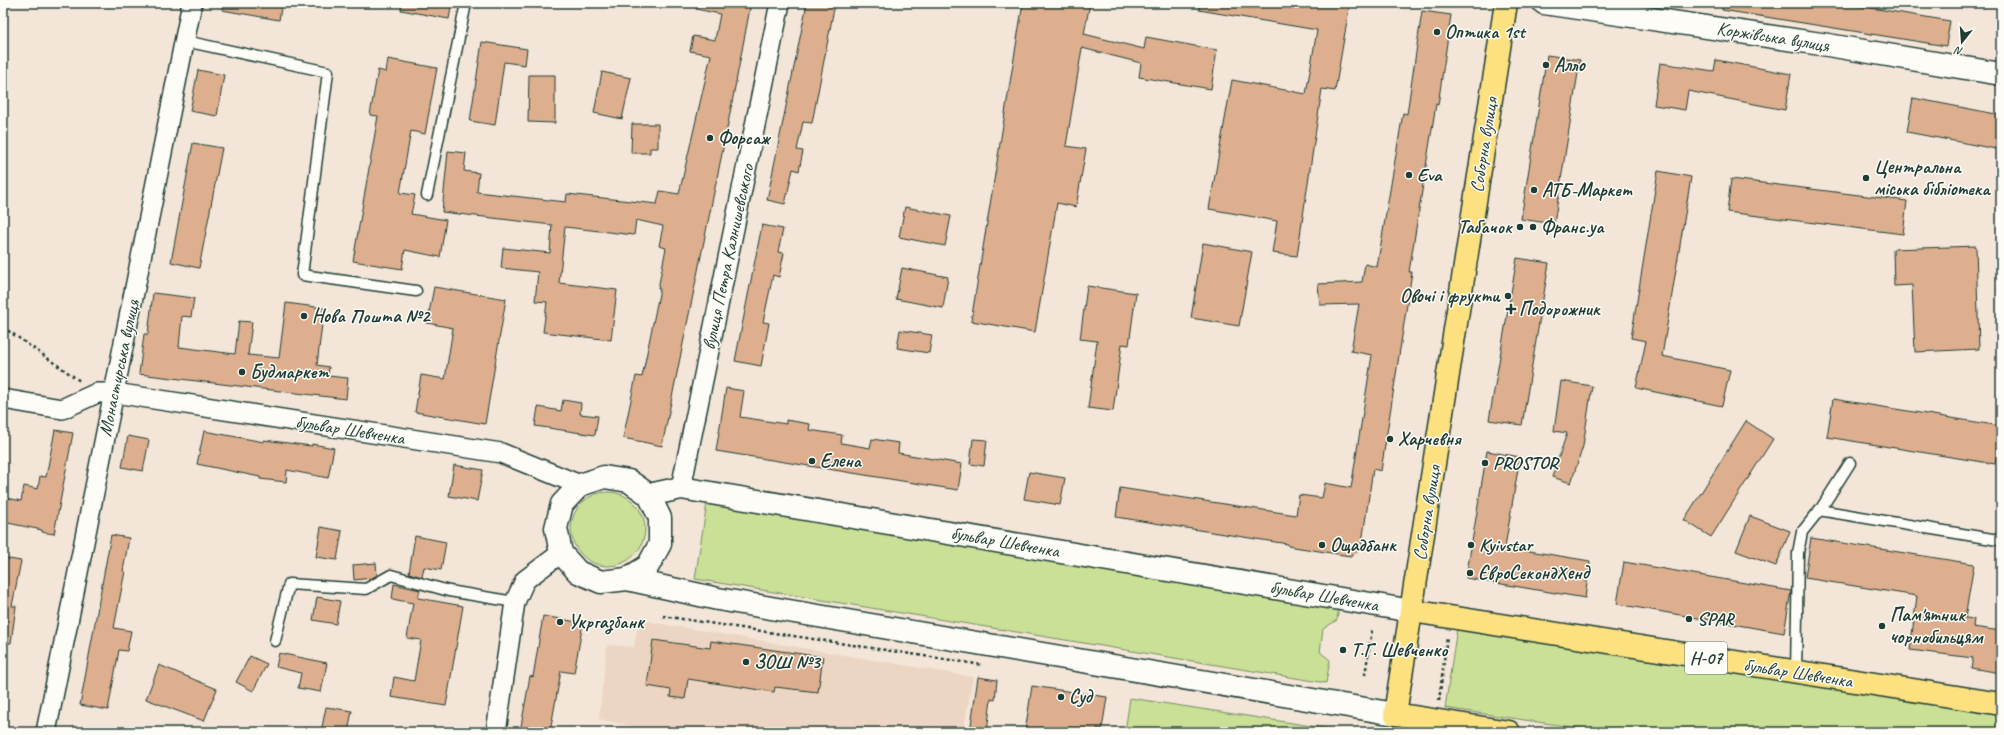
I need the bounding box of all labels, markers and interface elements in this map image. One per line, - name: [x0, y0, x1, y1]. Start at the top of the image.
- street label: Коржівська вулиця: [1715, 16, 1832, 58]
- place label: Оптика 1st: [1445, 20, 1527, 44]
- north arrow: [1942, 22, 1982, 62]
- marker: Оптика 1st: [1432, 27, 1442, 37]
- text: N: [1952, 43, 1964, 59]
- place label: Алло: [1554, 53, 1586, 77]
- marker: Алло: [1541, 60, 1551, 70]
- street label: Соборна вулиця: [1465, 94, 1504, 194]
- place label: Форсаж: [718, 126, 772, 150]
- marker: Форсаж: [705, 133, 715, 143]
- place label: Центральна міська бібліотека: [1874, 155, 1991, 201]
- street label: вулиця Петра Калнишевського: [697, 161, 760, 352]
- place label: Eva: [1417, 163, 1443, 187]
- marker: Eva: [1404, 170, 1414, 180]
- marker: Центральна міська бібліотека: [1861, 173, 1871, 183]
- place label: АТБ-Маркет: [1542, 178, 1633, 202]
- marker: АТБ-Маркет: [1529, 185, 1539, 195]
- place label: Табачок: [1458, 215, 1513, 239]
- place label: Франс.уа: [1541, 215, 1605, 239]
- marker: Табачок: [1515, 222, 1525, 232]
- marker: Франс.уа: [1528, 222, 1538, 232]
- place label: Овочі і фрукти: [1400, 284, 1502, 308]
- marker: Овочі і фрукти: [1503, 291, 1513, 301]
- street label: Монастирська вулиця: [93, 296, 145, 439]
- place label: Подорожник: [1519, 297, 1601, 321]
- place label: Нова Пошта №2: [312, 304, 432, 328]
- marker: Подорожник: [1506, 304, 1516, 314]
- marker: Нова Пошта №2: [299, 311, 309, 321]
- place label: Будмаркет: [250, 360, 330, 384]
- marker: Будмаркет: [237, 367, 247, 377]
- street label: бульвар Шевченка: [294, 410, 407, 451]
- place label: Харчевня: [1398, 427, 1462, 451]
- marker: Харчевня: [1385, 434, 1395, 444]
- place label: Елена: [820, 449, 863, 473]
- place label: PROSTOR: [1493, 451, 1560, 475]
- marker: Елена: [807, 456, 817, 466]
- marker: PROSTOR: [1480, 458, 1490, 468]
- street label: Соборна вулиця: [1408, 462, 1447, 562]
- street label: бульвар Шевченка: [949, 521, 1062, 564]
- place label: Ощадбанк: [1330, 533, 1397, 557]
- place label: Kyivstar: [1479, 533, 1534, 557]
- marker: Ощадбанк: [1317, 540, 1327, 550]
- marker: Kyivstar: [1466, 540, 1476, 550]
- place label: ЄвроСекондХенд: [1478, 561, 1591, 585]
- marker: ЄвроСекондХенд: [1465, 568, 1475, 578]
- street label: бульвар Шевченка: [1268, 575, 1381, 618]
- place label: Пам'ятник чорнобильцям: [1890, 603, 1985, 649]
- place label: SPAR: [1697, 607, 1735, 631]
- place label: Укргазбанк: [568, 610, 646, 635]
- marker: SPAR: [1684, 614, 1694, 624]
- marker: Укргазбанк: [555, 617, 565, 627]
- marker: Пам'ятник чорнобильцям: [1877, 621, 1887, 631]
- place label: Т.Г. Шевченко: [1351, 638, 1449, 662]
- road number: Н-07: [1685, 642, 1727, 674]
- marker: Т.Г. Шевченко: [1338, 645, 1348, 655]
- place label: ЗОШ №3: [754, 650, 822, 674]
- street label: бульвар Шевченка: [1742, 653, 1855, 694]
- marker: ЗОШ №3: [741, 657, 751, 667]
- place label: Суд: [1069, 685, 1093, 709]
- marker: Суд: [1056, 692, 1066, 702]

